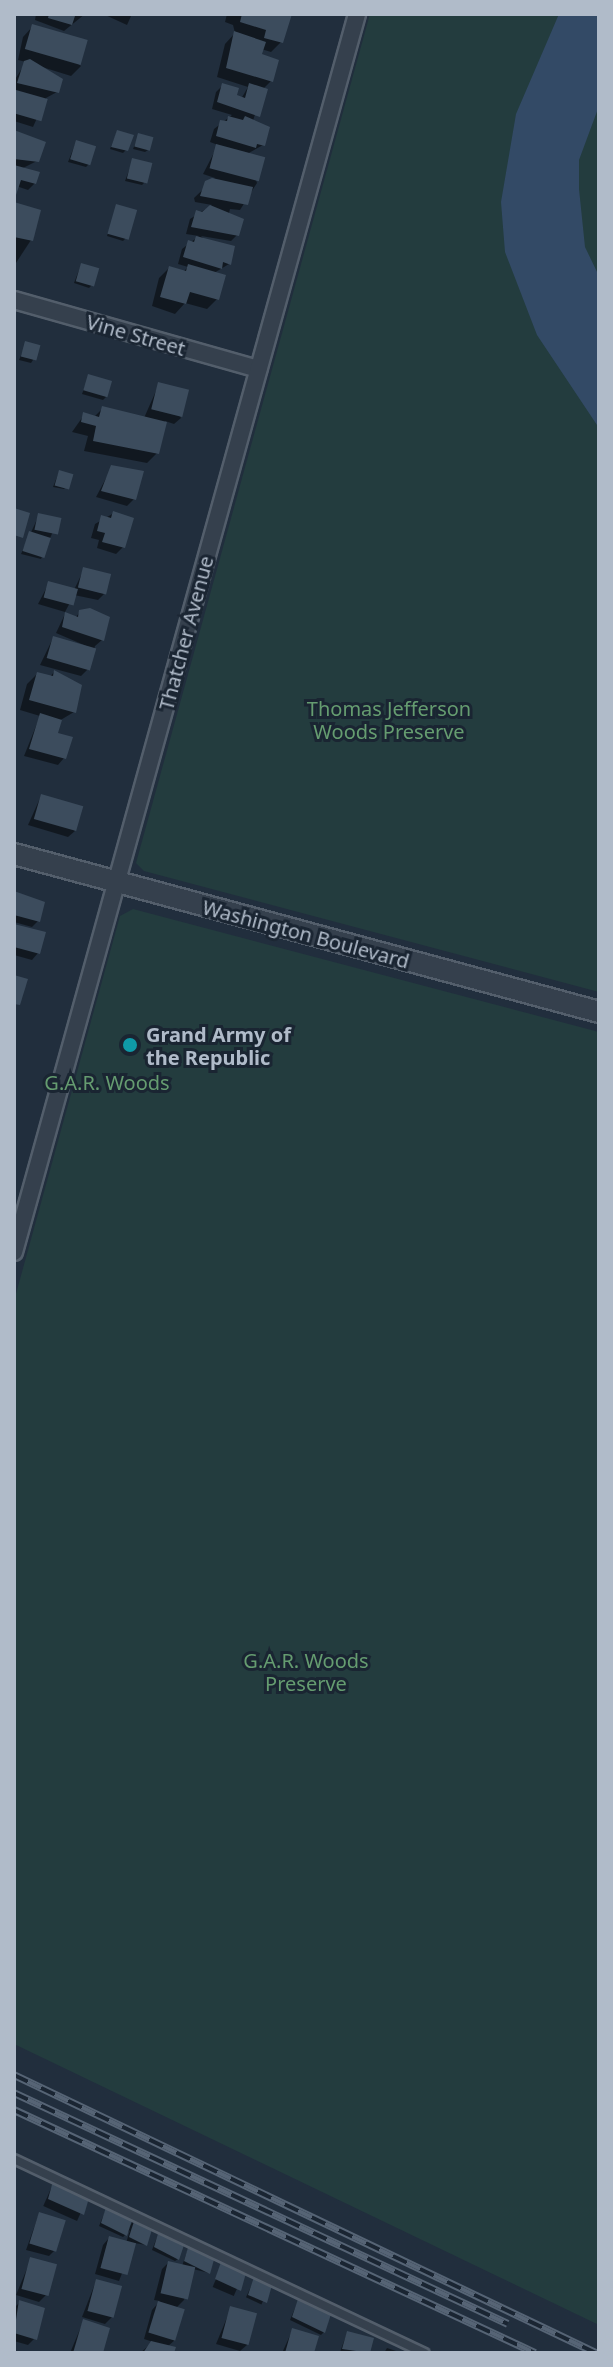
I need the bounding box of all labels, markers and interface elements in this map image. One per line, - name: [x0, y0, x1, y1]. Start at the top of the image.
- street label: Vine Street: [84, 309, 188, 361]
- street label: Thatcher Avenue: [154, 553, 218, 713]
- park label: Thomas Jefferson Woods Preserve: [307, 696, 471, 743]
- street label: Washington Boulevard: [200, 895, 412, 973]
- place label: Grand Army of the Republic: [146, 1022, 291, 1069]
- marker: Grand Army of the Republic: [121, 1036, 139, 1054]
- park label: G.A.R. Woods: [44, 1070, 170, 1094]
- park label: G.A.R. Woods Preserve: [243, 1649, 369, 1696]

